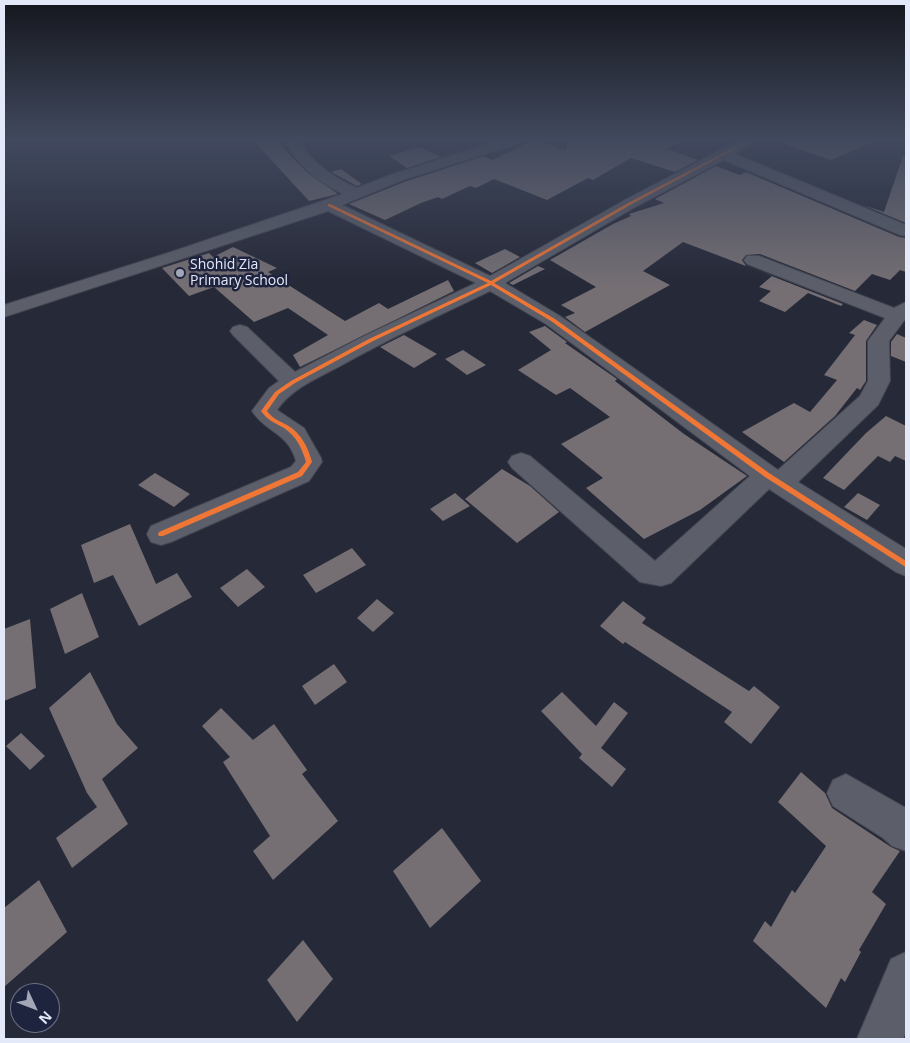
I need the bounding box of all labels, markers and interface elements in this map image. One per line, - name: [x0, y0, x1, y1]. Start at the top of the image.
- place label: Shohid Zia Primary School: [190, 257, 288, 290]
- marker: Shohid Zia Primary School: [174, 267, 186, 279]
- north arrow: [10, 983, 60, 1033]
- text: N: [35, 1007, 56, 1029]

